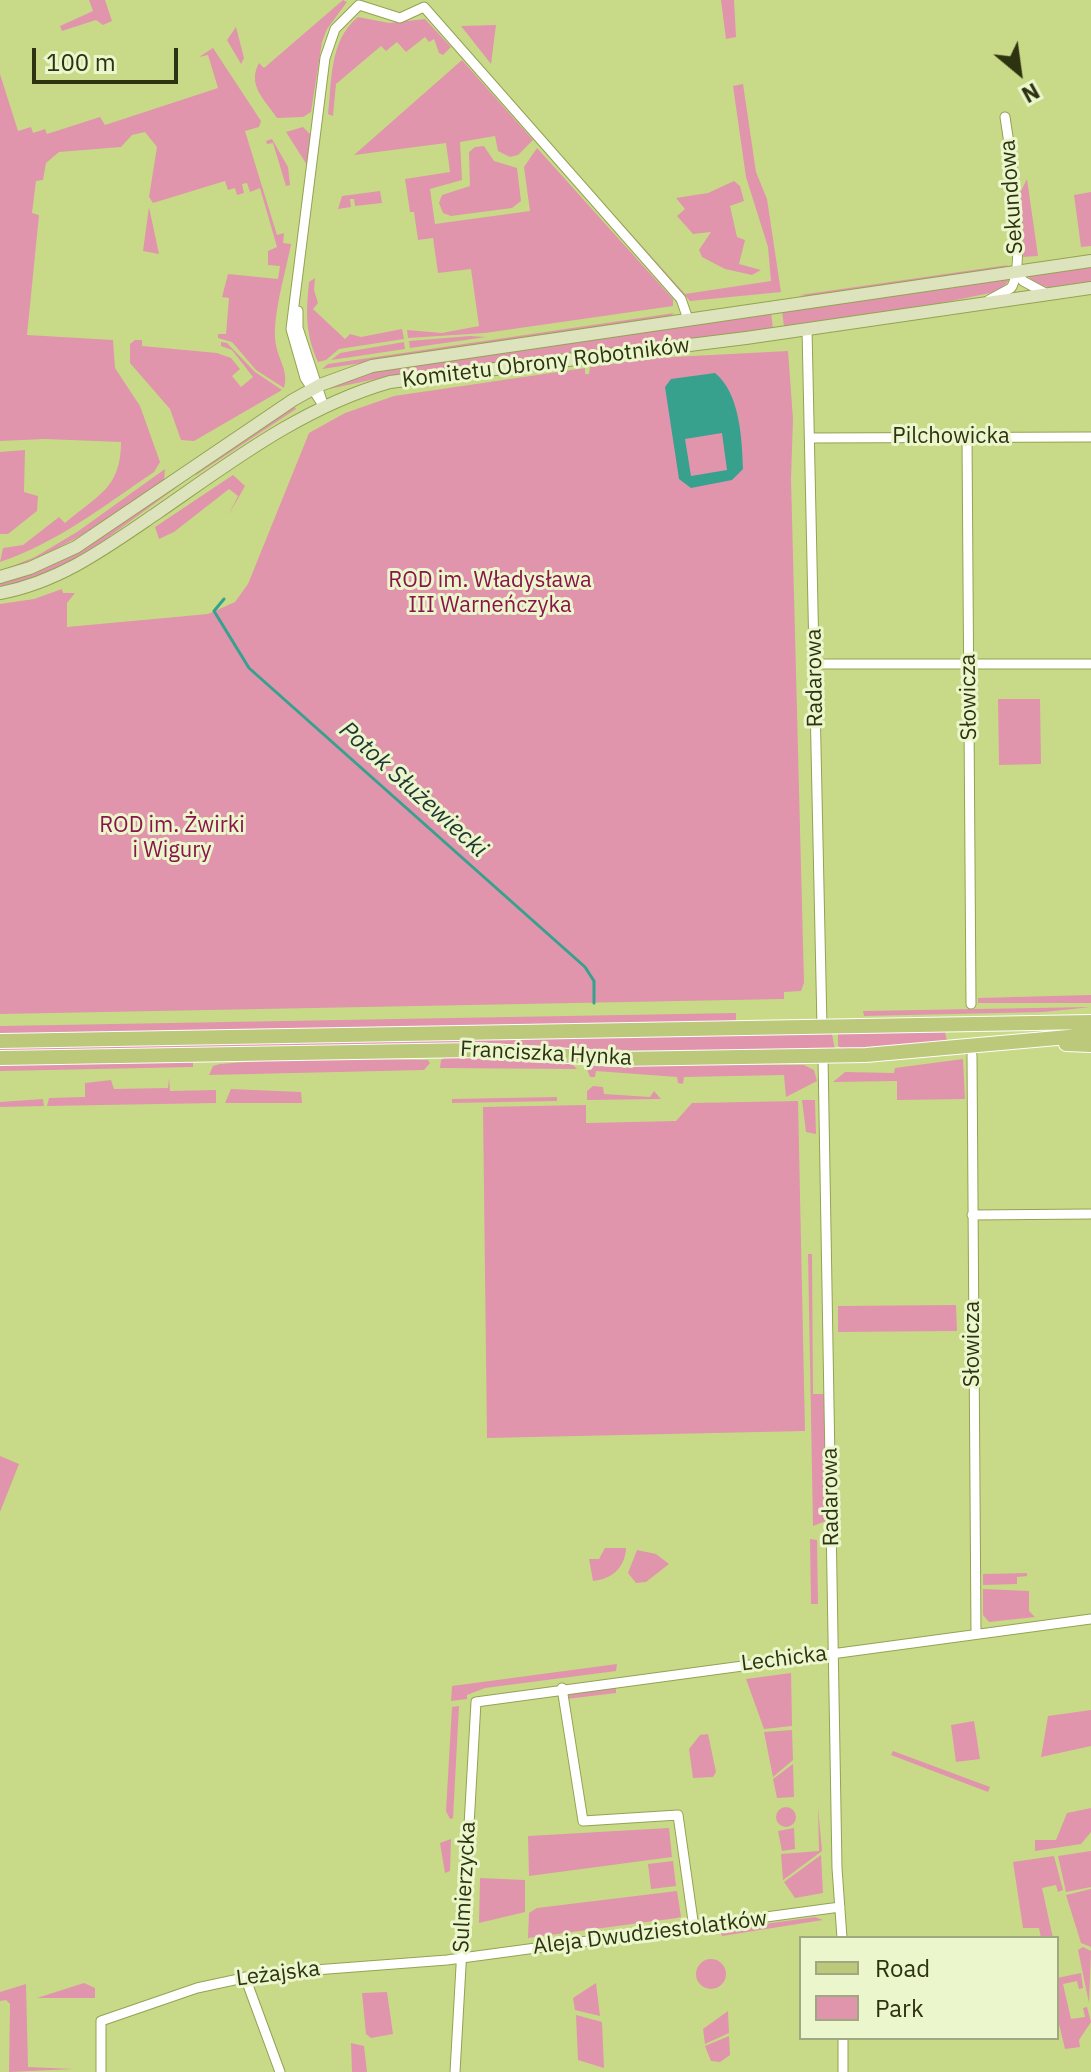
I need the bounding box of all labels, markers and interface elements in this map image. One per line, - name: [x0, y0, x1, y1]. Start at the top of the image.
- scale bar: [36, 32, 182, 82]
- north arrow: [979, 32, 1059, 112]
- text: 100 m: [46, 46, 116, 78]
- text: N: [1017, 77, 1045, 110]
- street label: Sekundowa: [995, 139, 1029, 255]
- street label: Komitetu Obrony Robotników: [401, 332, 691, 394]
- street label: Pilchowicka: [892, 424, 1010, 450]
- park label: ROD im. Władysława III Warneńczyka: [388, 568, 592, 620]
- street label: Radarowa: [801, 628, 829, 728]
- street label: Słowicza: [955, 654, 983, 740]
- water label: Potok Służewiecki: [333, 716, 493, 864]
- park label: ROD im. Żwirki i Wigury: [99, 813, 245, 864]
- street label: Franciszka Hynka: [459, 1036, 633, 1072]
- street label: Słowicza: [960, 1301, 986, 1387]
- street label: Radarowa: [817, 1447, 845, 1547]
- street label: Lechicka: [740, 1641, 828, 1677]
- street label: Sulmierzycka: [448, 1821, 482, 1953]
- street label: Aleja Dwudziestolatków: [531, 1906, 769, 1960]
- legend: [799, 1936, 1059, 2040]
- text: Road: [875, 1952, 930, 1984]
- street label: Leżajska: [235, 1956, 321, 1992]
- text: Park: [875, 1992, 924, 2024]

